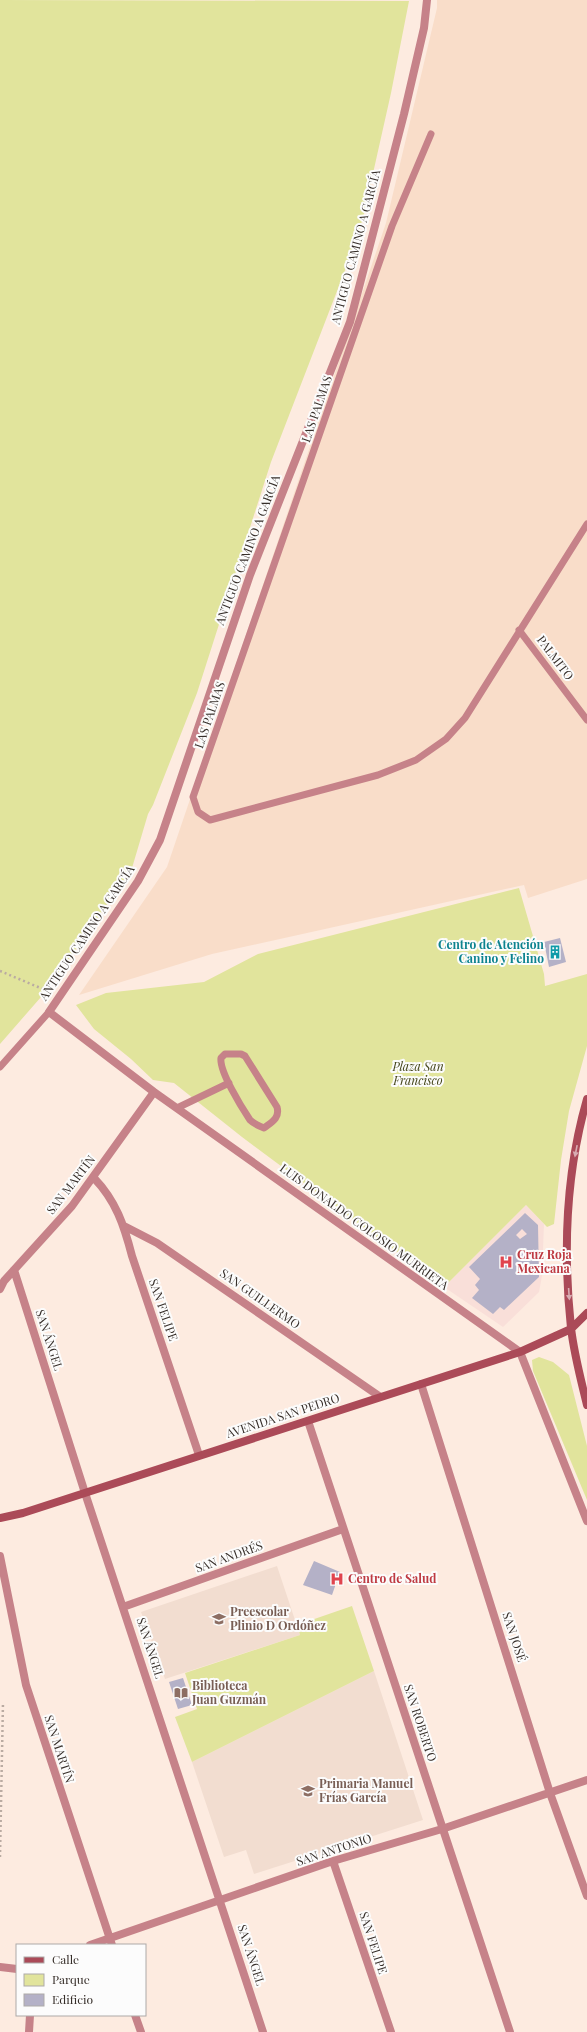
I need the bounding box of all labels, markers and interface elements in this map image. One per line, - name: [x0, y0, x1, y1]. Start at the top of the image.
- street label: ANTIGUO CAMINO A GARCÍA: [326, 167, 384, 327]
- street label: LAS PALMAS: [297, 373, 335, 444]
- street label: ANTIGUO CAMINO A GARCÍA: [211, 472, 283, 628]
- street label: PALMITO: [534, 632, 578, 683]
- street label: LAS PALMAS: [190, 679, 228, 750]
- street label: ANTIGUO CAMINO A GARCÍA: [34, 861, 138, 1004]
- place label: Centro de Atención Canino y Felino: [438, 936, 545, 966]
- building icon: Centro de Atención Canino y Felino: [547, 944, 563, 960]
- park label: Plaza San Francisco: [391, 1058, 444, 1088]
- one-way arrow: [573, 1144, 579, 1157]
- street label: SAN MARTÍN: [42, 1151, 99, 1217]
- street label: LUIS DONALDO COLOSIO MURRIETA: [277, 1159, 453, 1293]
- place label: Cruz Roja Mexicana: [517, 1246, 572, 1276]
- hospital icon: Cruz Roja Mexicana: [498, 1254, 514, 1270]
- street label: SAN GUILLERMO: [217, 1265, 304, 1332]
- street label: SAN FELIPE: [146, 1276, 182, 1343]
- one-way arrow: [565, 1288, 572, 1300]
- street label: SAN ÁNGEL: [33, 1307, 67, 1372]
- street label: AVENIDA SAN PEDRO: [223, 1389, 341, 1441]
- street label: SAN ANDRÉS: [193, 1536, 265, 1576]
- place label: Centro de Salud: [348, 1570, 436, 1586]
- hospital icon: Centro de Salud: [329, 1571, 345, 1587]
- place label: Preescolar Plinio D Ordóñez: [230, 1603, 326, 1633]
- street label: SAN JOSÉ: [499, 1610, 531, 1664]
- school or university icon: Preescolar Plinio D Ordóñez: [211, 1611, 227, 1627]
- street label: SAN ÁNGEL: [134, 1615, 168, 1680]
- place label: Biblioteca Juan Guzmán: [191, 1677, 267, 1707]
- street label: SAN ROBERTO: [401, 1682, 441, 1764]
- library icon: Biblioteca Juan Guzmán: [173, 1685, 189, 1701]
- street label: SAN MARTÍN: [41, 1713, 79, 1785]
- place label: Primaria Manuel Frías García: [319, 1775, 413, 1805]
- school or university icon: Primaria Manuel Frías García: [300, 1783, 316, 1799]
- street label: SAN ANTONIO: [294, 1829, 373, 1869]
- street label: SAN FELIPE: [356, 1909, 392, 1976]
- street label: SAN ÁNGEL: [235, 1922, 269, 1987]
- legend: [16, 1944, 146, 2016]
- text: Calle: [52, 1951, 79, 1967]
- text: Parque: [52, 1971, 90, 1987]
- text: Edificio: [52, 1991, 94, 2007]

